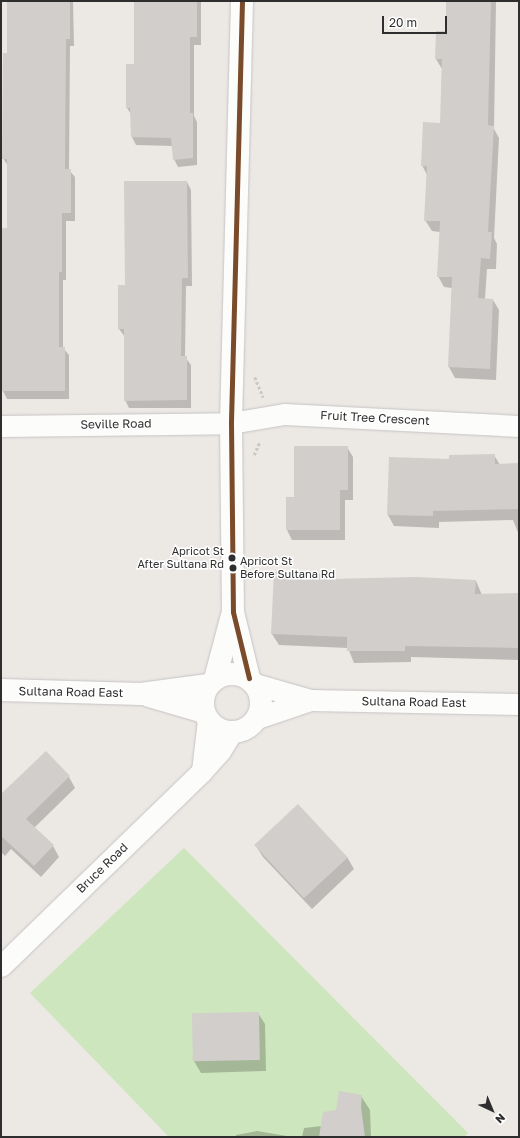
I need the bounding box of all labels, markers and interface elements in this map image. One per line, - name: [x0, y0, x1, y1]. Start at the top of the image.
- scale bar: [384, 8, 449, 34]
- text: 20 m: [389, 15, 417, 30]
- street label: Fruit Tree Crescent: [320, 408, 430, 428]
- street label: Seville Road: [80, 416, 152, 432]
- place label: Apricot St After Sultana Rd: [137, 545, 224, 571]
- marker: Apricot St After Sultana Rd: [227, 553, 237, 563]
- place label: Apricot St Before Sultana Rd: [240, 555, 335, 581]
- marker: Apricot St Before Sultana Rd: [228, 563, 238, 573]
- street label: Sultana Road East: [18, 684, 124, 700]
- street label: Sultana Road East: [361, 694, 467, 710]
- street label: Bruce Road: [73, 840, 131, 896]
- north arrow: [472, 1090, 512, 1130]
- text: N: [493, 1111, 508, 1127]

